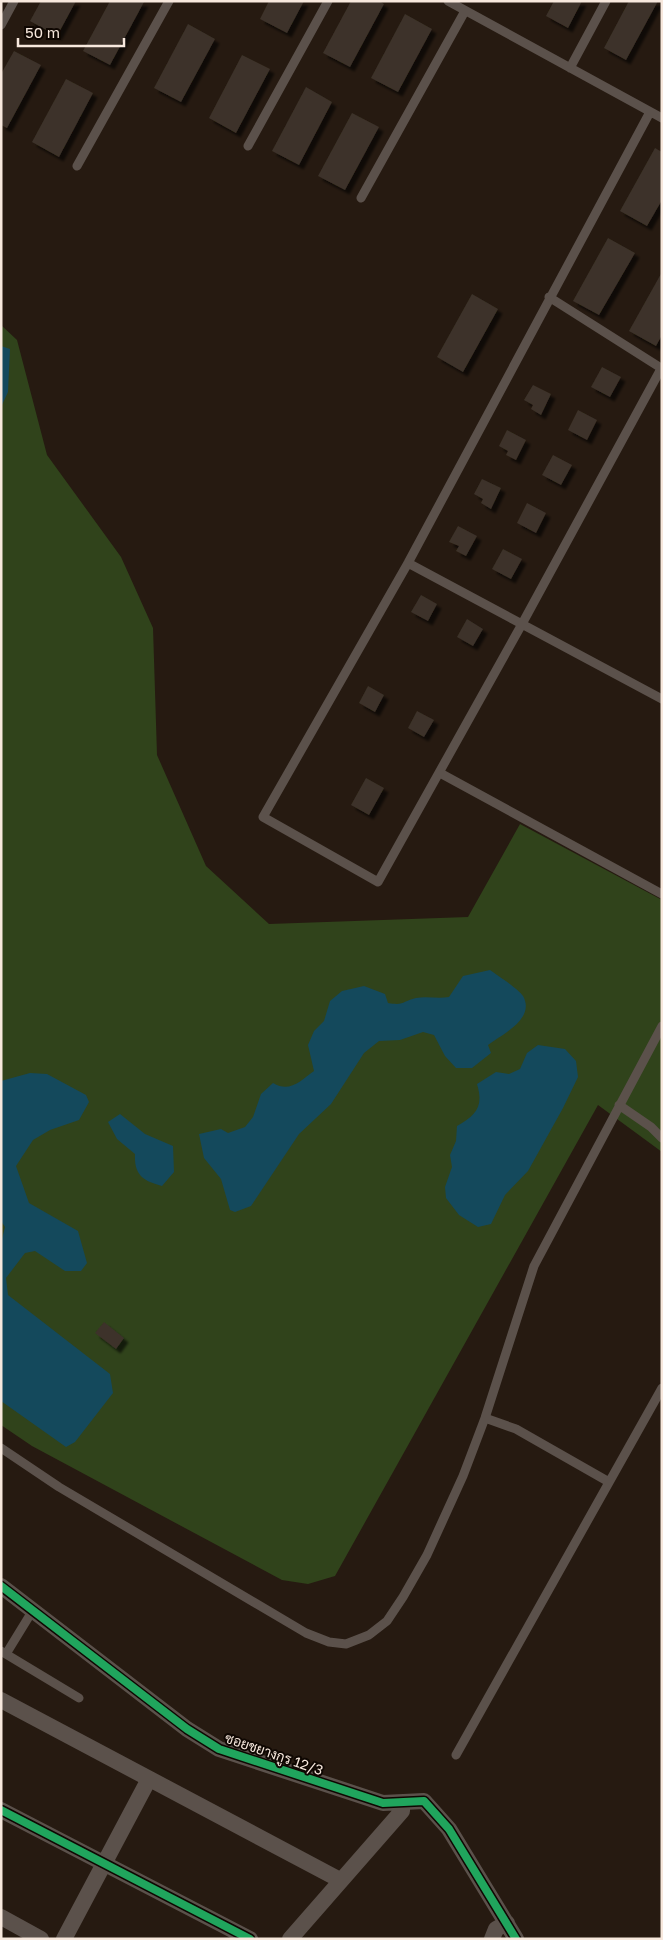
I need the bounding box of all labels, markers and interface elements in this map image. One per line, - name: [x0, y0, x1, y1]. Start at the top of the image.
- scale bar: [18, 15, 124, 47]
- text: 50 m: [25, 23, 60, 41]
- street label: ซอยชยางกูร 12/3: [222, 1729, 325, 1780]

